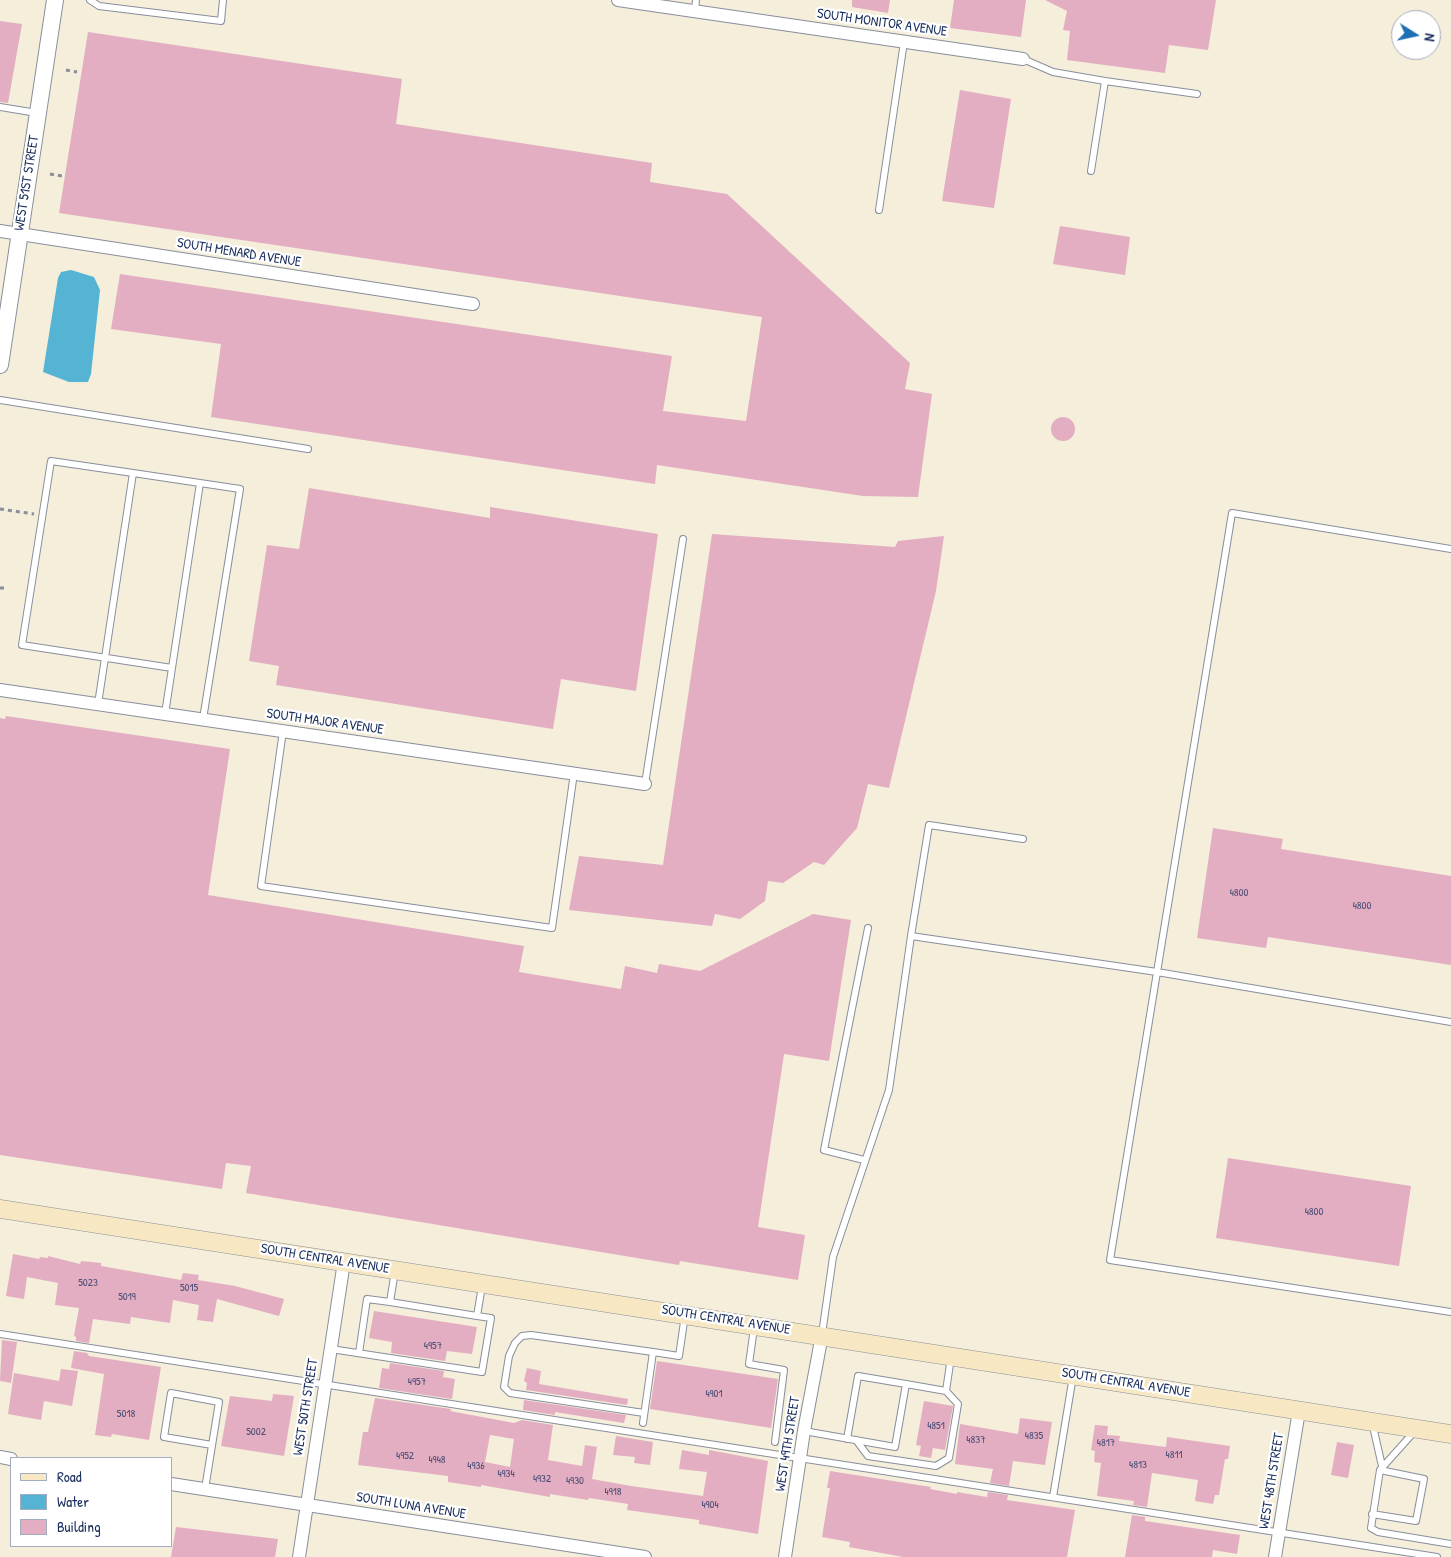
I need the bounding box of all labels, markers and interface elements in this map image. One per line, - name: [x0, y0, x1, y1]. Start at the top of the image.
- street label: SOUTH MONITOR AVENUE: [816, 6, 948, 40]
- north arrow: [1391, 10, 1441, 60]
- text: N: [1420, 32, 1440, 43]
- street label: WEST 51ST STREET: [11, 134, 43, 232]
- street label: SOUTH MENARD AVENUE: [176, 235, 302, 271]
- street label: SOUTH MAJOR AVENUE: [265, 705, 385, 739]
- house number: 4800: [1230, 886, 1248, 900]
- house number: 4800: [1353, 899, 1371, 913]
- house number: 4800: [1305, 1205, 1323, 1219]
- street label: SOUTH CENTRAL AVENUE: [260, 1241, 390, 1277]
- house number: 5023: [78, 1276, 98, 1290]
- house number: 5015: [180, 1281, 198, 1295]
- house number: 5019: [118, 1290, 136, 1304]
- street label: SOUTH CENTRAL AVENUE: [661, 1302, 791, 1338]
- house number: 4957: [424, 1339, 442, 1353]
- street label: WEST 50TH STREET: [290, 1357, 322, 1457]
- street label: SOUTH CENTRAL AVENUE: [1061, 1365, 1191, 1401]
- house number: 4957: [408, 1375, 426, 1389]
- house number: 4901: [705, 1387, 723, 1401]
- street label: WEST 49TH STREET: [772, 1395, 804, 1493]
- house number: 5018: [117, 1407, 135, 1421]
- house number: 4851: [927, 1419, 945, 1433]
- house number: 5002: [246, 1425, 266, 1439]
- house number: 4835: [1025, 1429, 1043, 1443]
- street label: WEST 48TH STREET: [1256, 1432, 1288, 1530]
- house number: 4837: [966, 1433, 986, 1447]
- house number: 4817: [1097, 1436, 1115, 1450]
- house number: 4811: [1166, 1448, 1182, 1462]
- house number: 4952: [396, 1449, 414, 1463]
- house number: 4948: [428, 1453, 446, 1467]
- legend: [10, 1457, 172, 1547]
- house number: 4813: [1129, 1458, 1147, 1472]
- house number: 4936: [467, 1459, 485, 1473]
- text: Road: [57, 1466, 82, 1487]
- house number: 4934: [497, 1467, 515, 1481]
- house number: 4932: [533, 1472, 551, 1486]
- house number: 4930: [566, 1474, 584, 1488]
- house number: 4918: [605, 1485, 621, 1499]
- street label: SOUTH LUNA AVENUE: [355, 1489, 467, 1523]
- text: Water: [57, 1491, 89, 1512]
- house number: 4904: [701, 1498, 719, 1512]
- text: Building: [57, 1516, 101, 1537]

